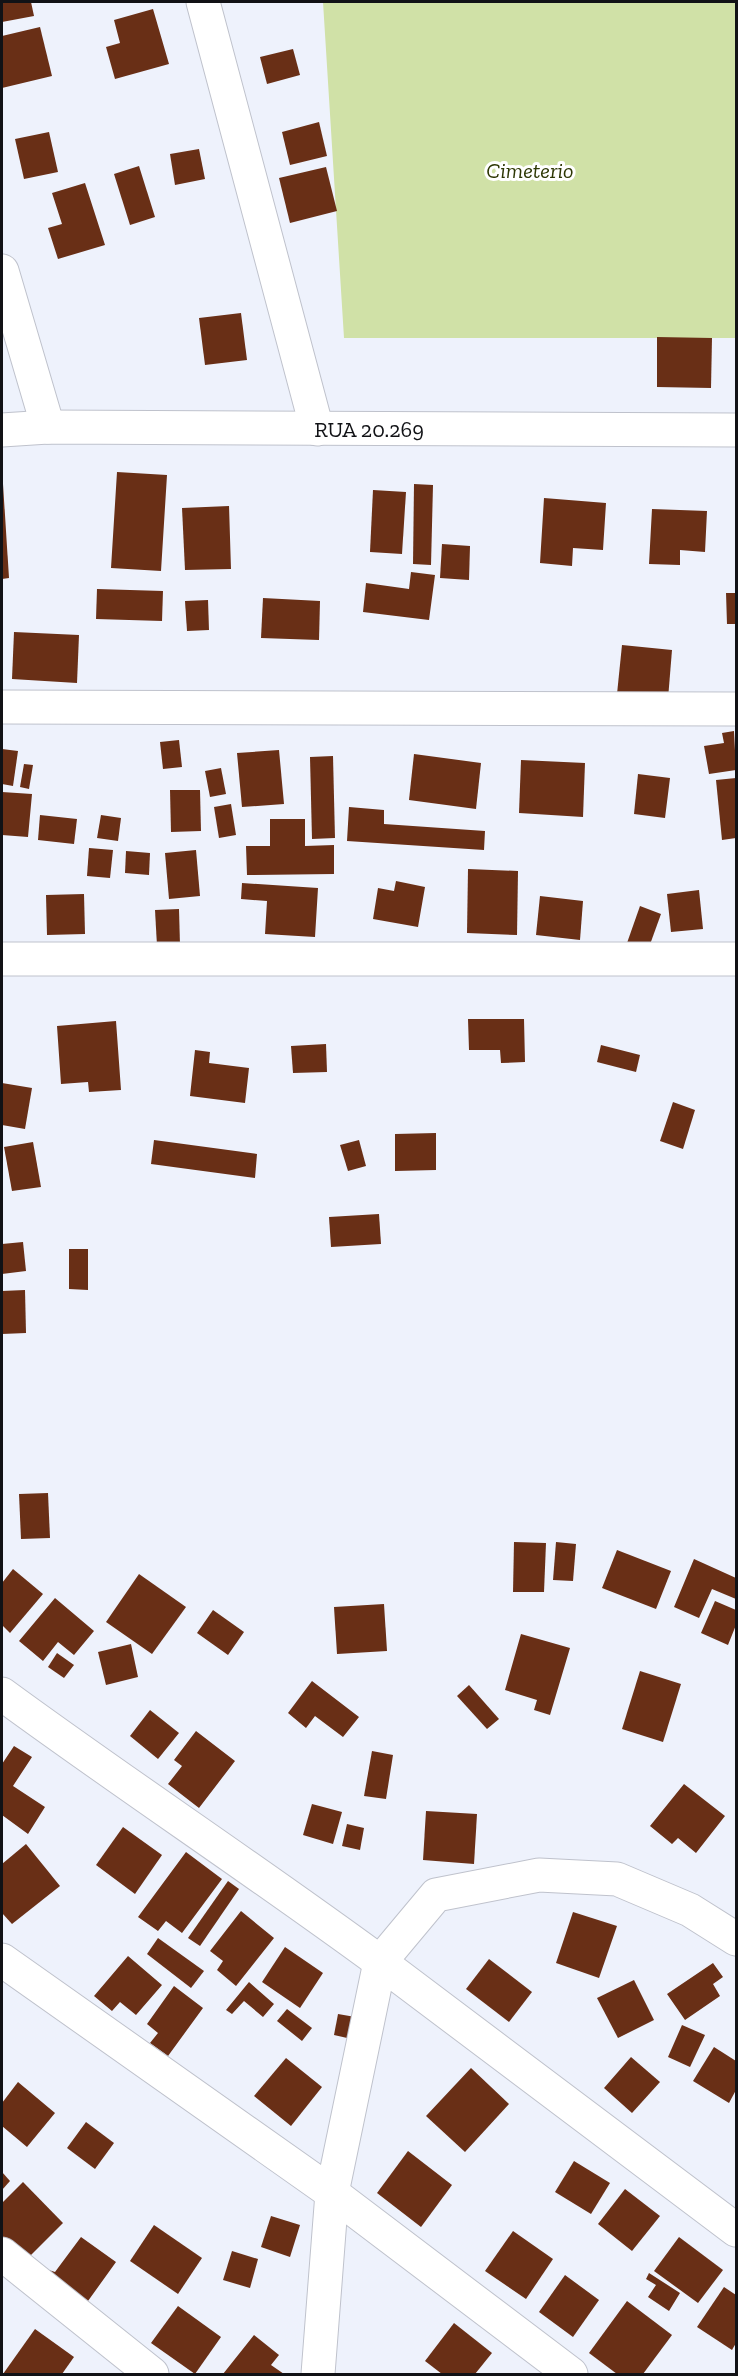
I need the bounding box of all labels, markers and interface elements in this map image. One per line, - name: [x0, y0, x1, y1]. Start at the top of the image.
- park label: Cimeterio: [486, 157, 574, 184]
- street label: RUA 20.269: [314, 416, 424, 443]

